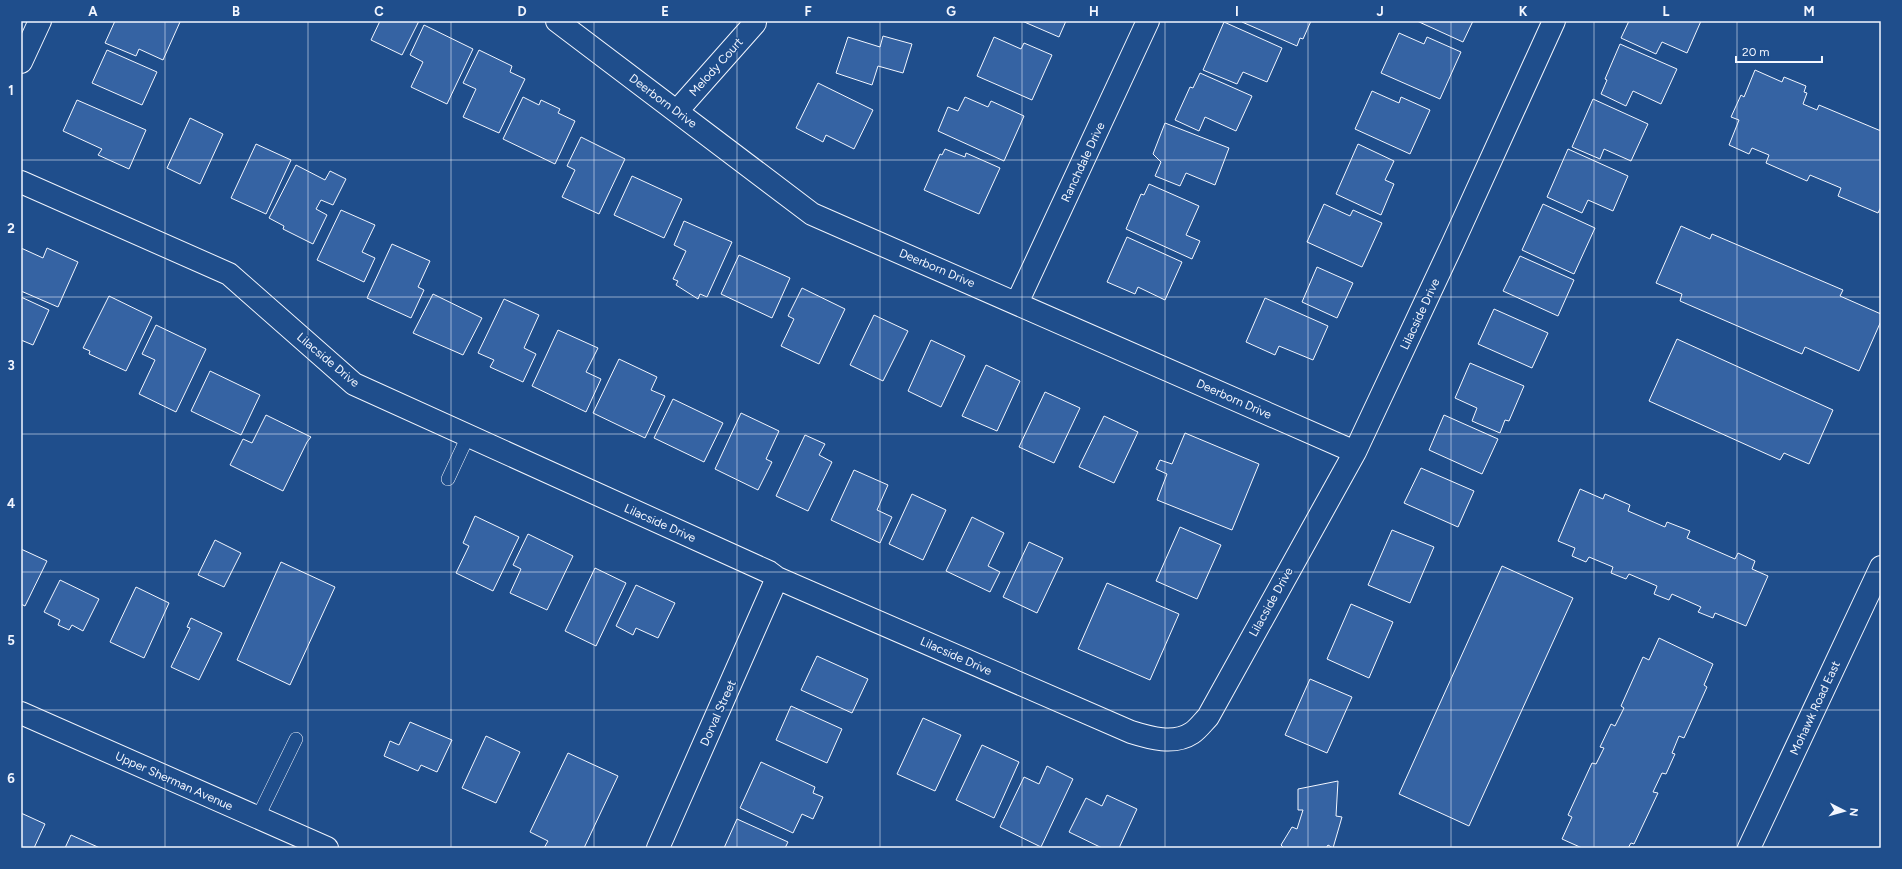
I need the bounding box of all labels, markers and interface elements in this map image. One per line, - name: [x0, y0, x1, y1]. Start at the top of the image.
- text: A: [88, 4, 98, 19]
- text: B: [232, 4, 240, 19]
- text: C: [374, 4, 384, 19]
- text: D: [517, 4, 527, 19]
- text: E: [661, 4, 669, 19]
- text: F: [804, 4, 812, 19]
- text: G: [946, 4, 956, 19]
- text: H: [1089, 4, 1099, 19]
- text: I: [1235, 4, 1239, 19]
- text: J: [1376, 4, 1384, 19]
- text: K: [1519, 4, 1528, 19]
- text: L: [1663, 4, 1670, 19]
- text: M: [1803, 4, 1815, 19]
- street label: Melody Court: [686, 35, 746, 99]
- scale bar: [1736, 38, 1822, 64]
- text: 20 m: [1742, 45, 1770, 59]
- street label: Deerborn Drive: [626, 71, 700, 131]
- text: 1: [8, 83, 14, 98]
- street label: Ranchdale Drive: [1058, 119, 1108, 204]
- text: 2: [7, 221, 15, 236]
- street label: Deerborn Drive: [897, 246, 977, 290]
- street label: Lilacside Drive: [1397, 276, 1443, 352]
- street label: Lilacside Drive: [294, 330, 362, 390]
- text: 3: [7, 358, 15, 373]
- street label: Deerborn Drive: [1194, 376, 1274, 422]
- text: 4: [7, 496, 15, 511]
- street label: Lilacside Drive: [622, 501, 698, 545]
- street label: Lilacside Drive: [1246, 565, 1296, 639]
- text: 5: [7, 633, 15, 648]
- street label: Lilacside Drive: [918, 634, 994, 678]
- street label: Mohawk Road East: [1787, 658, 1843, 757]
- street label: Dorval Street: [697, 677, 739, 748]
- street label: Upper Sherman Avenue: [113, 749, 235, 814]
- text: 6: [7, 771, 15, 786]
- north arrow: [1824, 791, 1864, 831]
- text: N: [1847, 807, 1860, 817]

